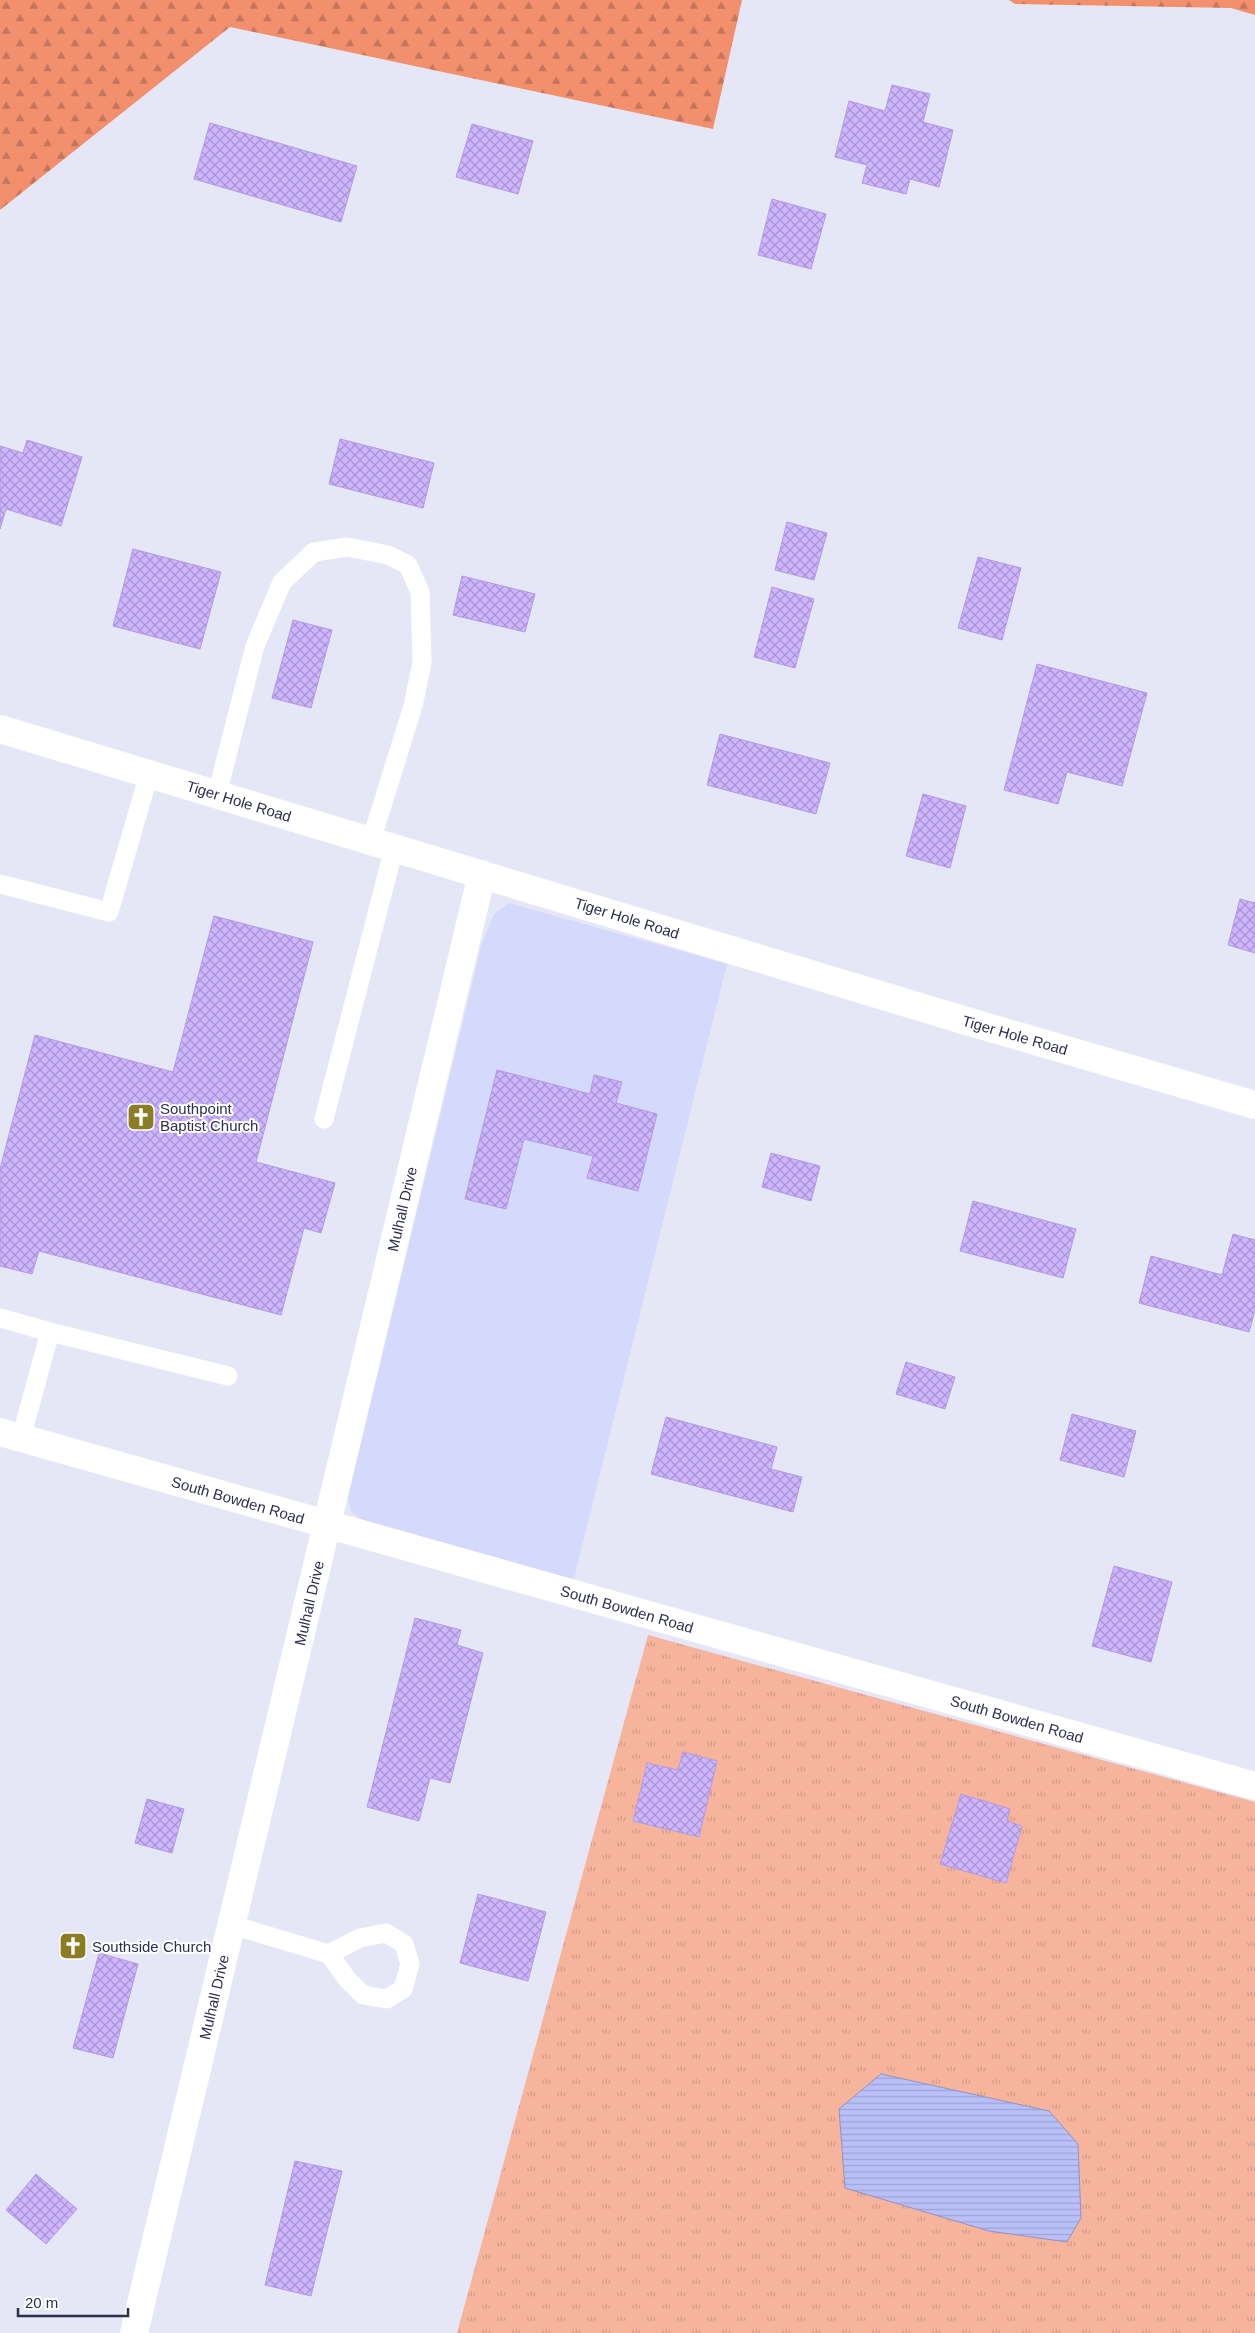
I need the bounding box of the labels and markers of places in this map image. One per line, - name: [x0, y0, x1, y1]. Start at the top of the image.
- place label: Southpoint Baptist Church: [160, 1100, 258, 1134]
- church icon: Southpoint Baptist Church: [126, 1102, 156, 1132]
- church icon: Southside Church: [58, 1931, 88, 1961]
- place label: Southside Church: [92, 1938, 211, 1955]

